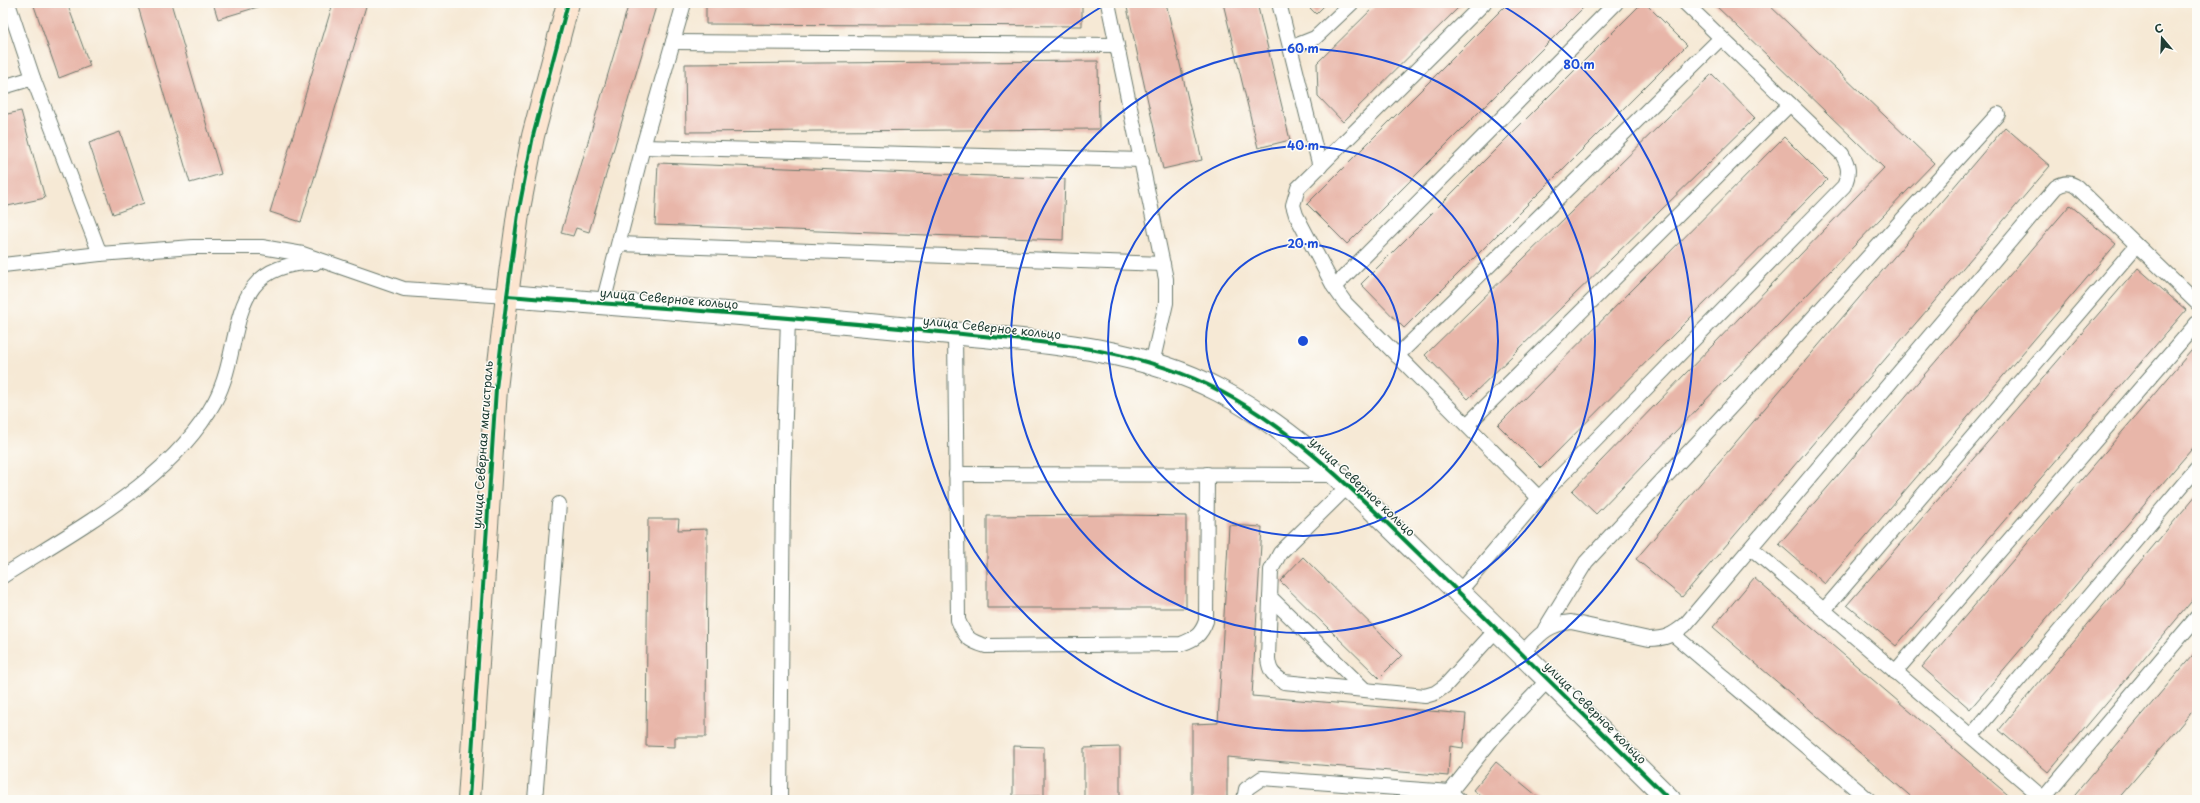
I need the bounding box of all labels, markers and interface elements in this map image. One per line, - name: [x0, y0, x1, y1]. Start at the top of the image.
- north arrow: [2142, 18, 2182, 58]
- text: С: [2152, 19, 2165, 37]
- text: 60 m: [1287, 39, 1319, 57]
- text: 80 m: [1563, 55, 1595, 73]
- text: 40 m: [1287, 136, 1319, 154]
- text: 20 m: [1287, 234, 1319, 252]
- street label: улица Северное кольцо: [599, 283, 739, 313]
- street label: улица Северное кольцо: [922, 311, 1062, 343]
- centre of rings: [1296, 334, 1310, 348]
- street label: улица Северная магистраль: [467, 360, 497, 530]
- street label: улица Северное кольцо: [1306, 432, 1420, 540]
- street label: улица Северное кольцо: [1540, 657, 1651, 768]

